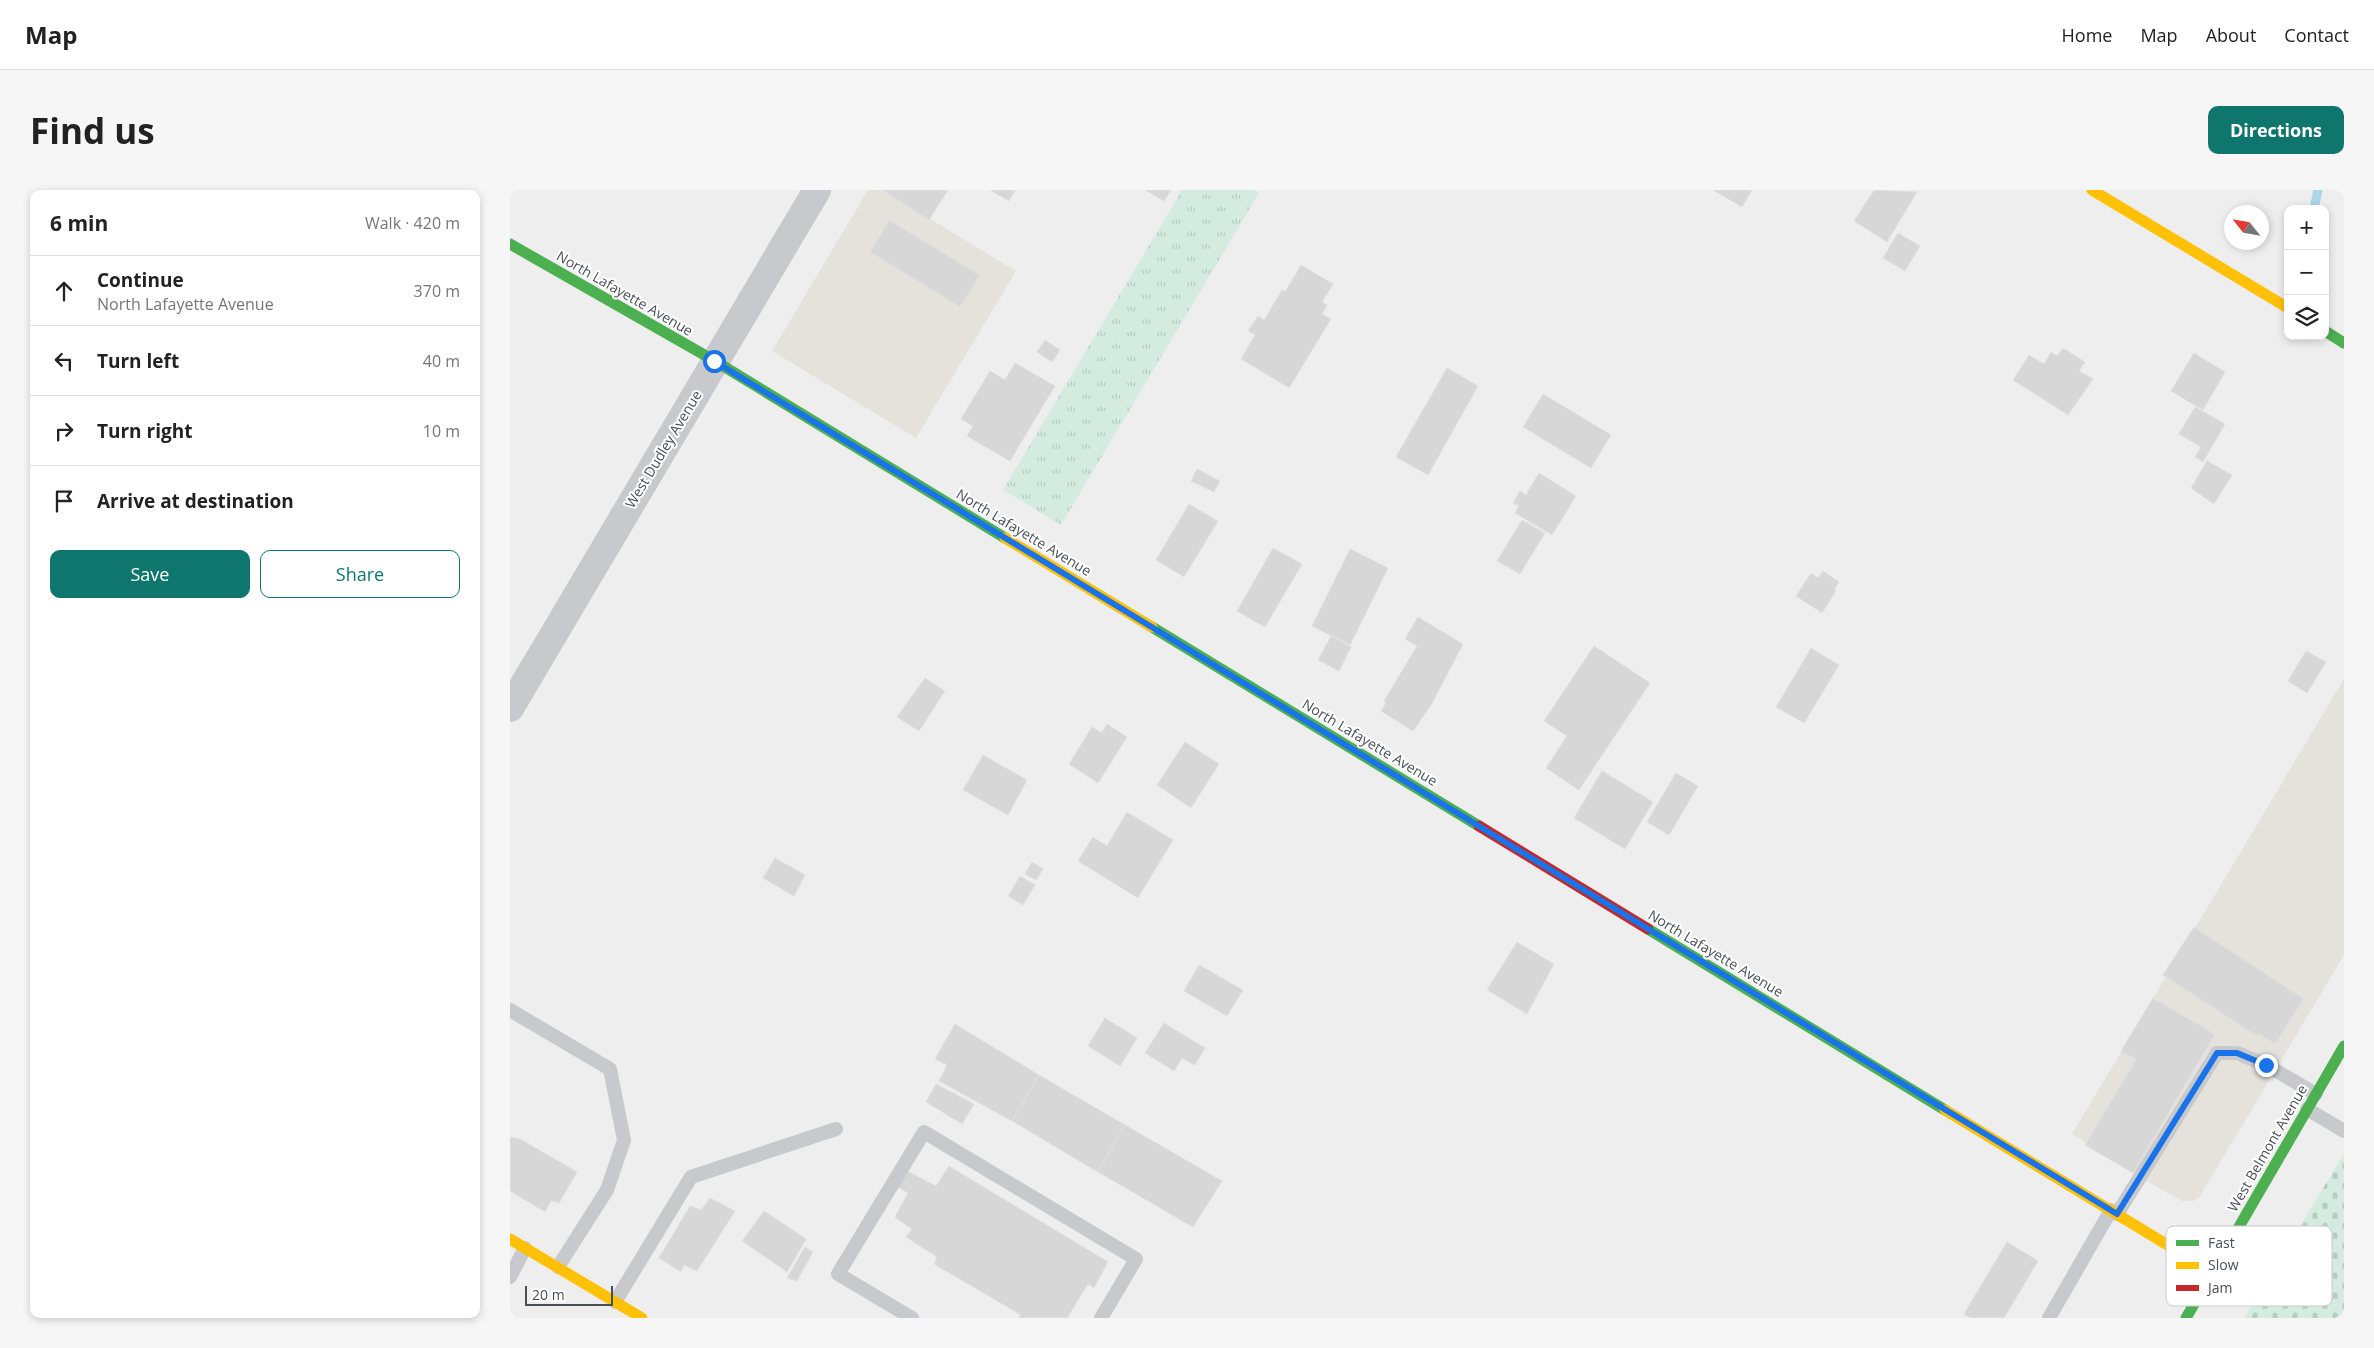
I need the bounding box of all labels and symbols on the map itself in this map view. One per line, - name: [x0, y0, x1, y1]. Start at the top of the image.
- north arrow: [2224, 205, 2269, 250]
- street label: North Lafayette Avenue: [553, 246, 697, 340]
- route start: [703, 350, 726, 373]
- street label: West Dudley Avenue: [620, 386, 706, 511]
- street label: North Lafayette Avenue: [953, 484, 1095, 580]
- street label: North Lafayette Avenue: [1299, 694, 1441, 790]
- street label: North Lafayette Avenue: [1645, 905, 1787, 1001]
- route end: [2255, 1054, 2278, 1077]
- street label: West Belmont Avenue: [2223, 1081, 2311, 1215]
- legend: [2166, 1226, 2332, 1306]
- text: Fast: [2208, 1233, 2235, 1252]
- text: Slow: [2208, 1255, 2239, 1274]
- text: Jam: [2206, 1278, 2233, 1297]
- scale bar: [525, 1283, 612, 1306]

